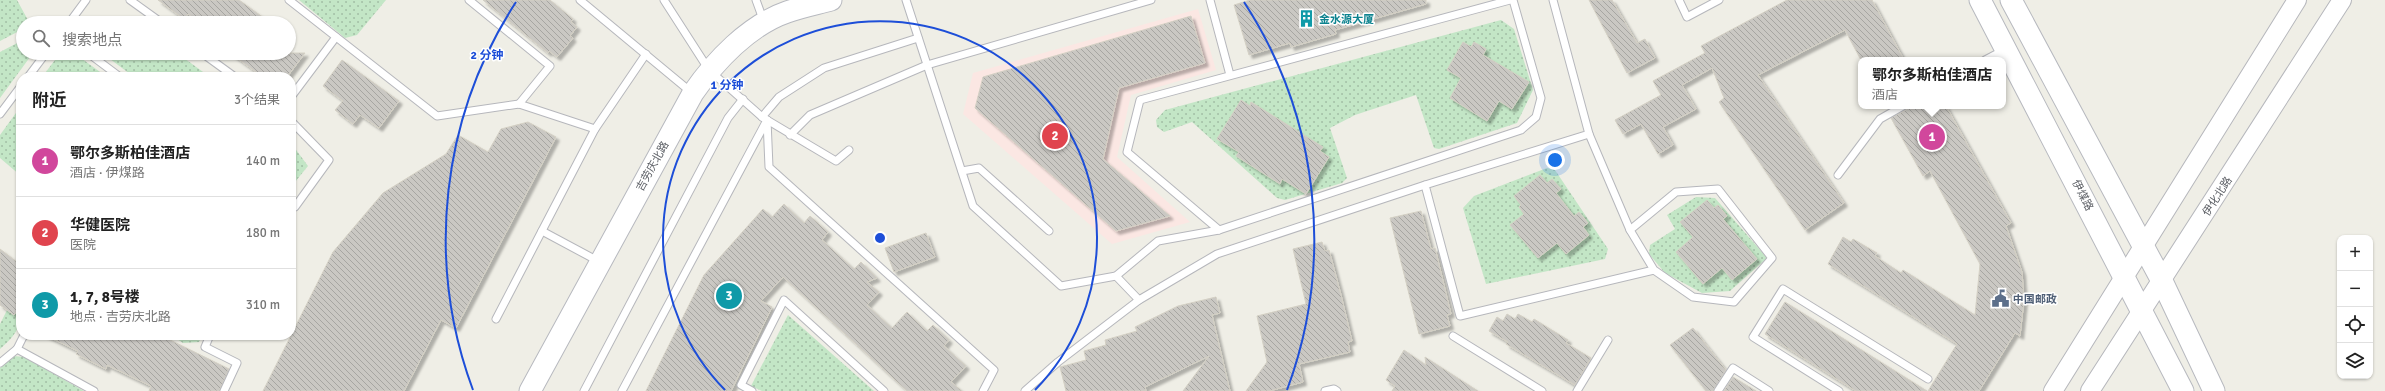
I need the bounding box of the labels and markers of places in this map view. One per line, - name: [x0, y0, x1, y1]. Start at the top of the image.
- building icon: 金水源大厦: [1296, 9, 1316, 29]
- place label: 金水源大厦: [1319, 13, 1374, 26]
- pin: 2: [1042, 121, 1068, 151]
- pin: 1: [1919, 122, 1945, 152]
- centre of rings: [873, 231, 887, 245]
- pin: 3: [716, 281, 742, 311]
- public building icon: 中国邮政: [1990, 289, 2010, 309]
- place label: 中国邮政: [2013, 293, 2057, 306]

